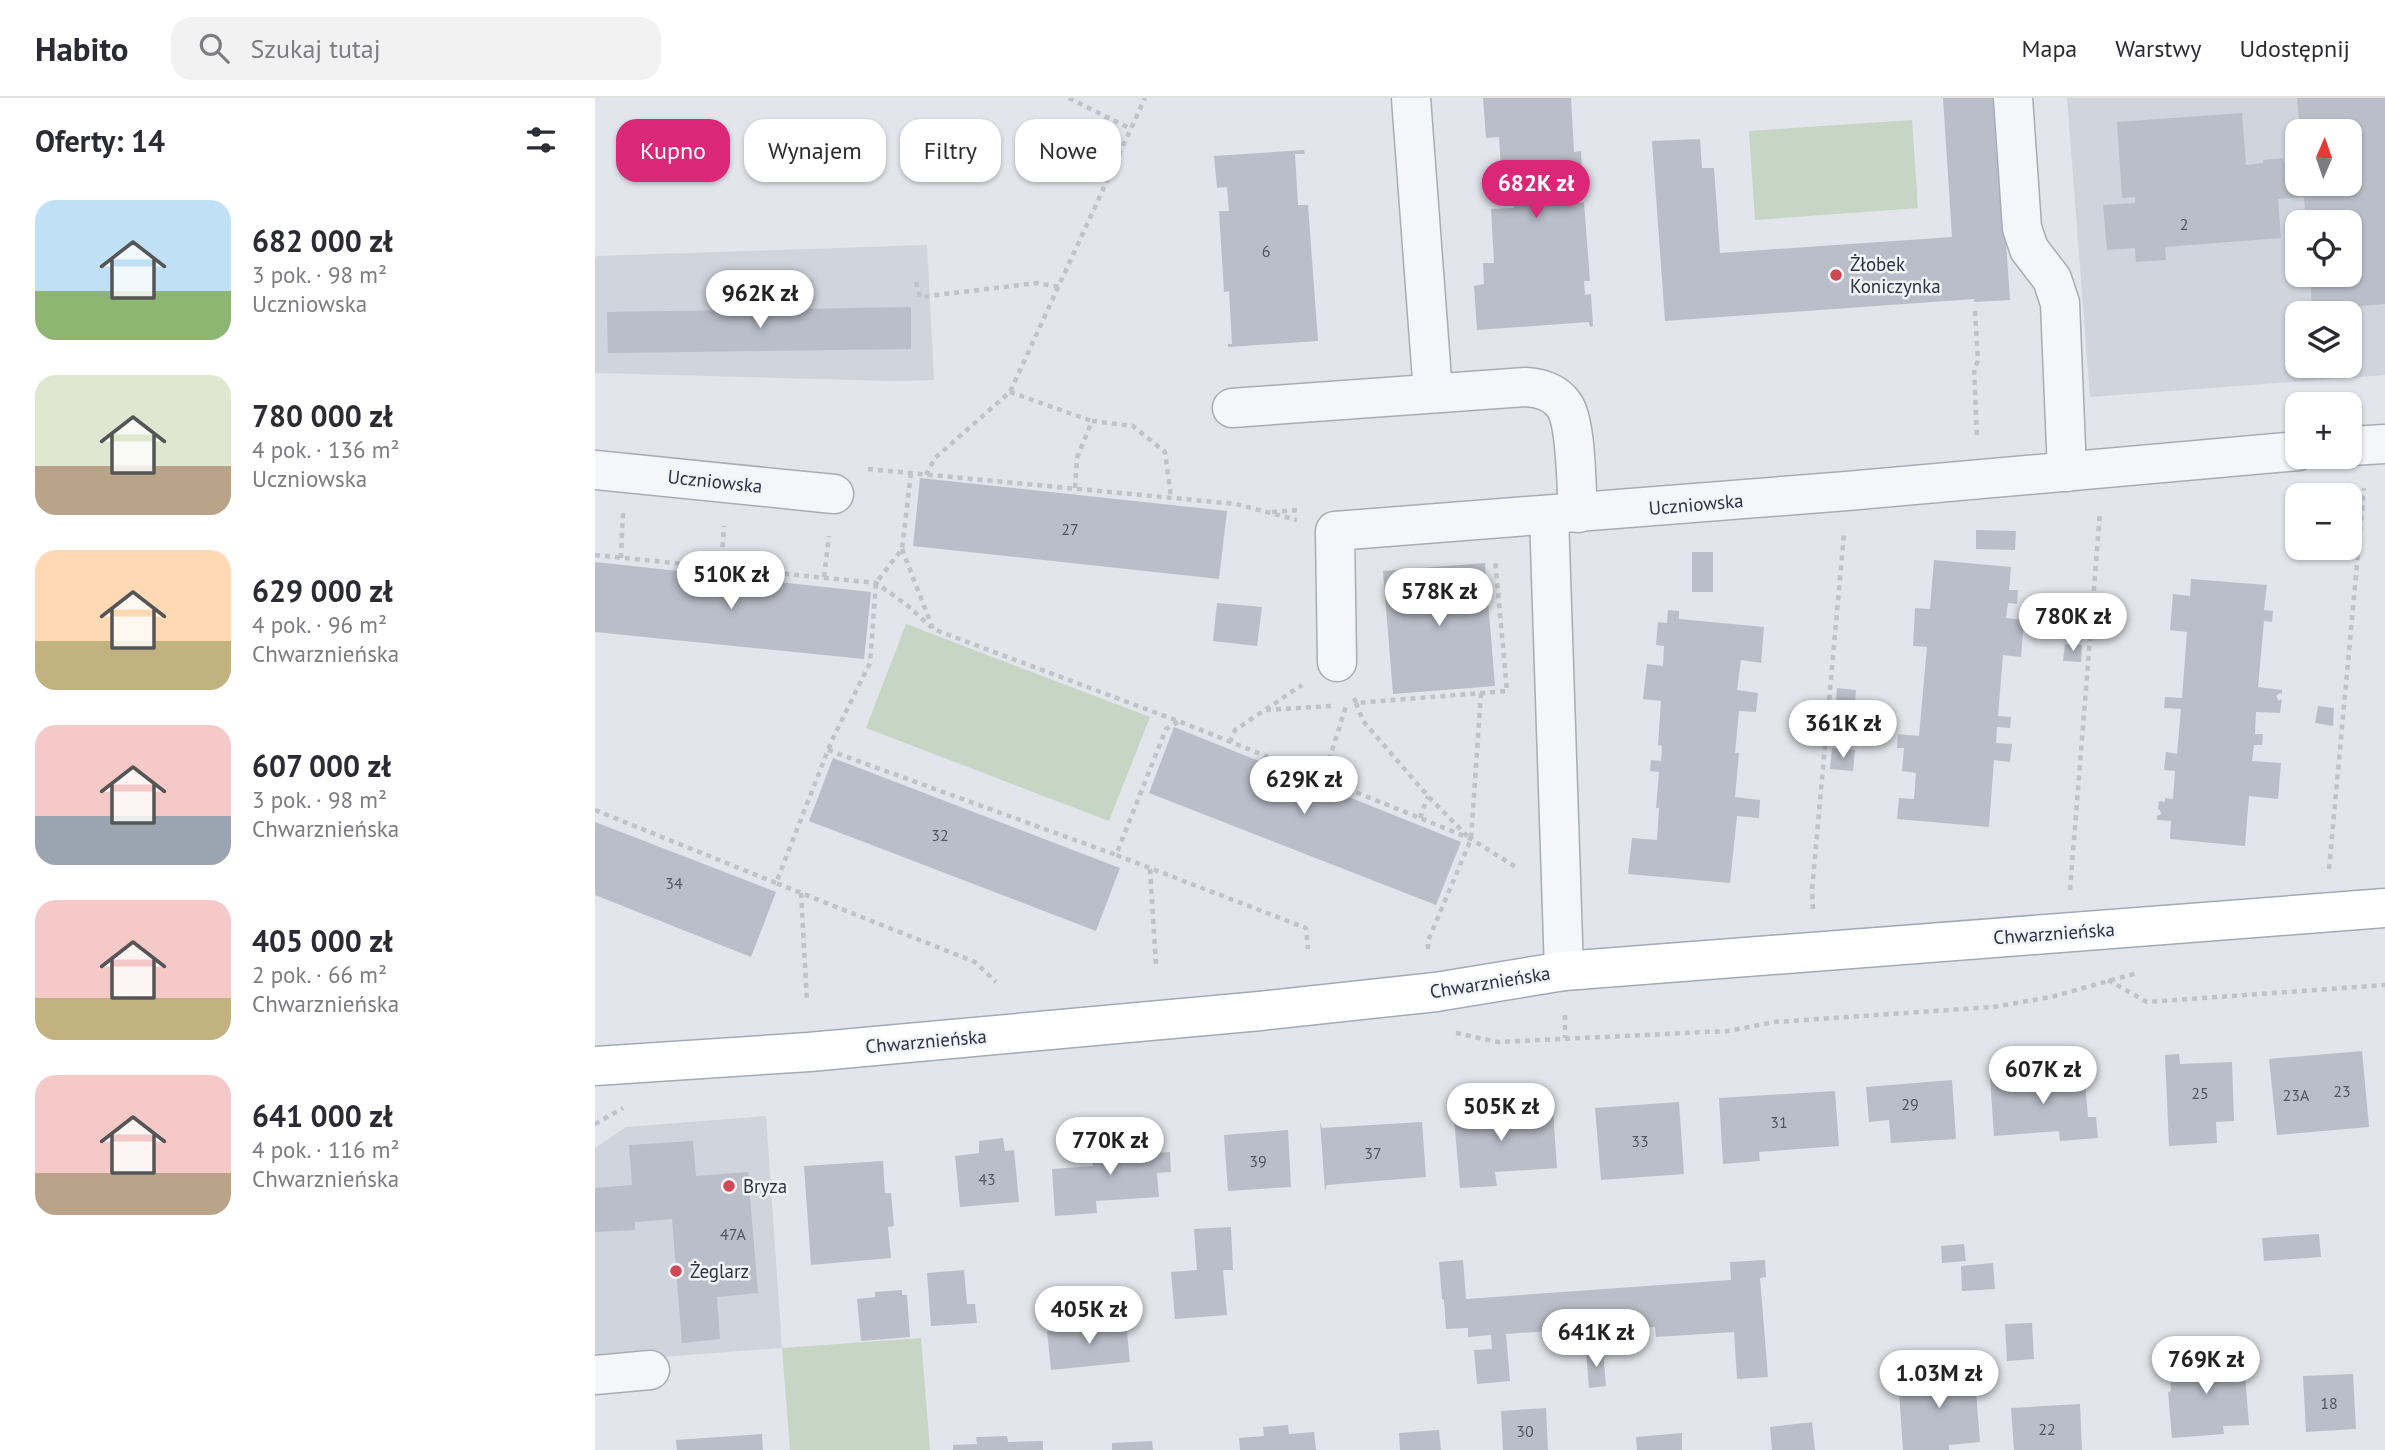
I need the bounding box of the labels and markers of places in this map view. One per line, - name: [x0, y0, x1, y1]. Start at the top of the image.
- pin: 682K zł: [1471, 160, 1601, 220]
- place label: Żłobek Koniczynka: [1850, 252, 1941, 298]
- marker: Żłobek Koniczynka: [1828, 267, 1844, 283]
- pin: 962K zł: [695, 271, 825, 330]
- pin: 510K zł: [666, 552, 796, 611]
- pin: 578K zł: [1374, 568, 1504, 628]
- pin: 780K zł: [2008, 594, 2138, 653]
- pin: 361K zł: [1778, 700, 1908, 760]
- pin: 629K zł: [1239, 756, 1369, 816]
- pin: 607K zł: [1978, 1046, 2108, 1106]
- pin: 505K zł: [1436, 1084, 1566, 1143]
- pin: 770K zł: [1045, 1118, 1175, 1177]
- place label: Bryza: [743, 1174, 787, 1198]
- marker: Bryza: [721, 1178, 737, 1194]
- place label: Żeglarz: [690, 1259, 749, 1283]
- marker: Żeglarz: [668, 1263, 684, 1279]
- pin: 405K zł: [1024, 1286, 1154, 1346]
- pin: 641K zł: [1531, 1310, 1661, 1369]
- pin: 769K zł: [2141, 1336, 2271, 1396]
- pin: 1.03M zł: [1867, 1350, 2011, 1410]

